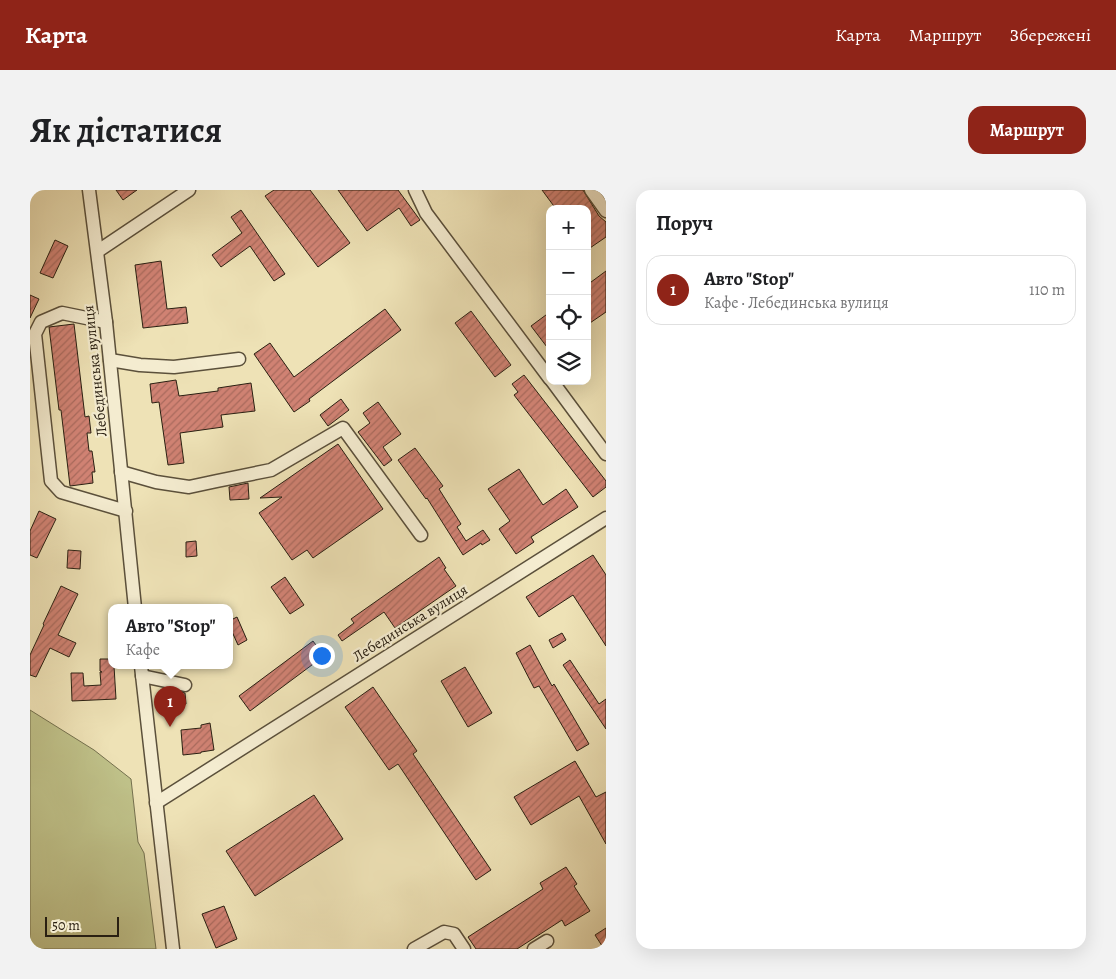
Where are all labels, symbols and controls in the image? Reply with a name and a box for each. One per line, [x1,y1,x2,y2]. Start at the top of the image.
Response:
text: Карта [25,19,87,51]
text: Карта [835,23,881,47]
text: Маршрут [909,23,982,47]
text: Збережені [1010,23,1091,47]
text: Як дістатися [30,106,222,154]
button: Маршрут [968,106,1086,154]
map controls [546,205,591,385]
button: + [546,205,591,250]
text: Поруч [656,209,713,237]
button: − [546,250,591,295]
text: Авто "Stop" [704,266,794,292]
text: 1 [670,279,676,301]
text: 110 m [1029,279,1065,301]
text: Кафе · Лебединська вулиця [704,292,889,314]
button: locate [546,295,591,340]
street label: Лебединська вулиця [78,304,112,438]
button: layers [546,340,591,385]
street label: Лебединська вулиця [349,580,471,666]
popup [108,604,233,669]
text: Авто "Stop" [126,613,216,639]
text: Кафе [126,639,160,661]
your location [309,643,335,669]
pin: 1 [154,686,186,727]
scale bar [45,914,119,937]
text: 50 m [52,916,80,935]

